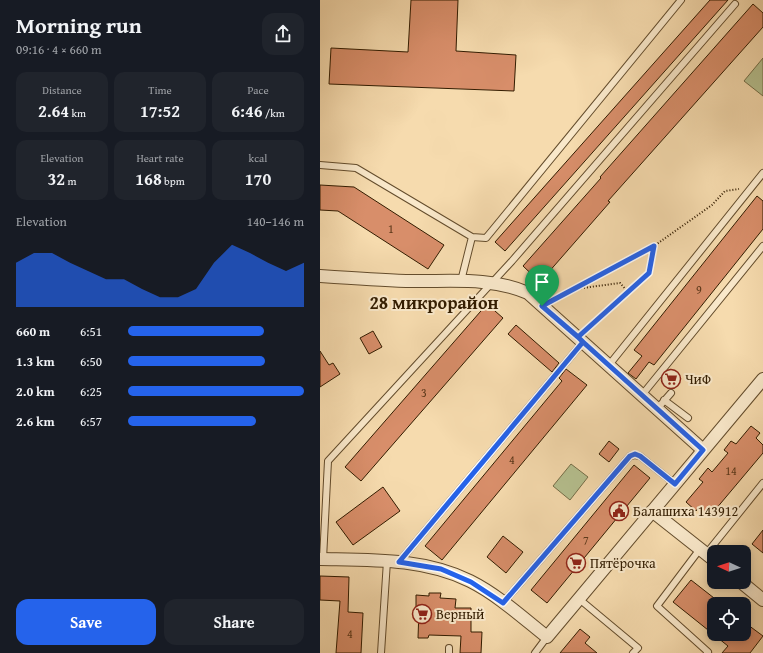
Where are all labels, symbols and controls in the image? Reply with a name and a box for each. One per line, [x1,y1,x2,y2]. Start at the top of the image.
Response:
text: Morning run [16,9,142,41]
button: share [262,13,304,55]
text: 09:16 · 4 × 660 m [16,40,102,59]
text: Distance [42,82,82,98]
text: Time [148,82,172,98]
text: Pace [247,82,269,98]
text: 2.64 [38,98,69,123]
text: 17:52 [140,98,180,123]
text: 6:46 [231,98,263,123]
text: km [69,105,86,121]
text: /km [263,105,285,121]
text: Elevation [40,150,84,166]
text: Heart rate [136,150,184,166]
text: kcal [249,150,267,166]
text: 32 [47,166,65,191]
text: 168 [135,166,162,191]
text: 170 [245,166,271,191]
text: m [65,173,77,189]
text: bpm [162,173,185,189]
text: Elevation [16,212,67,231]
text: 140–146 m [247,212,304,231]
house number: 1 [388,220,394,237]
pin [525,265,559,306]
icon: arrive [531,271,553,293]
house number: 9 [696,281,702,298]
district label: 28 микрорайон [369,289,499,316]
text: 660 m [16,322,50,341]
text: 6:51 [80,322,102,341]
text: 1.3 km [16,352,55,371]
text: 6:50 [80,352,102,371]
supermarket icon: ЧиФ [660,368,682,390]
place label: ЧиФ [685,369,711,389]
text: 2.0 km [16,382,55,401]
text: 6:25 [80,382,102,401]
house number: 3 [421,384,427,401]
text: 2.6 km [16,412,55,431]
text: 6:57 [80,412,102,431]
house number: 4 [509,451,515,468]
house number: 14 [725,462,737,479]
public building icon: Балашиха 143912 [608,500,630,522]
place label: Балашиха 143912 [633,501,738,521]
house number: 7 [583,532,589,549]
north arrow [707,545,751,589]
map controls [707,545,751,641]
supermarket icon: Пятёрочка [565,552,587,574]
place label: Пятёрочка [590,553,656,573]
button: locate [707,597,751,641]
button: Save [16,599,156,645]
button: Share [164,599,304,645]
supermarket icon: Верный [411,603,433,625]
place label: Верный [436,604,484,624]
house number: 4 [347,625,353,642]

